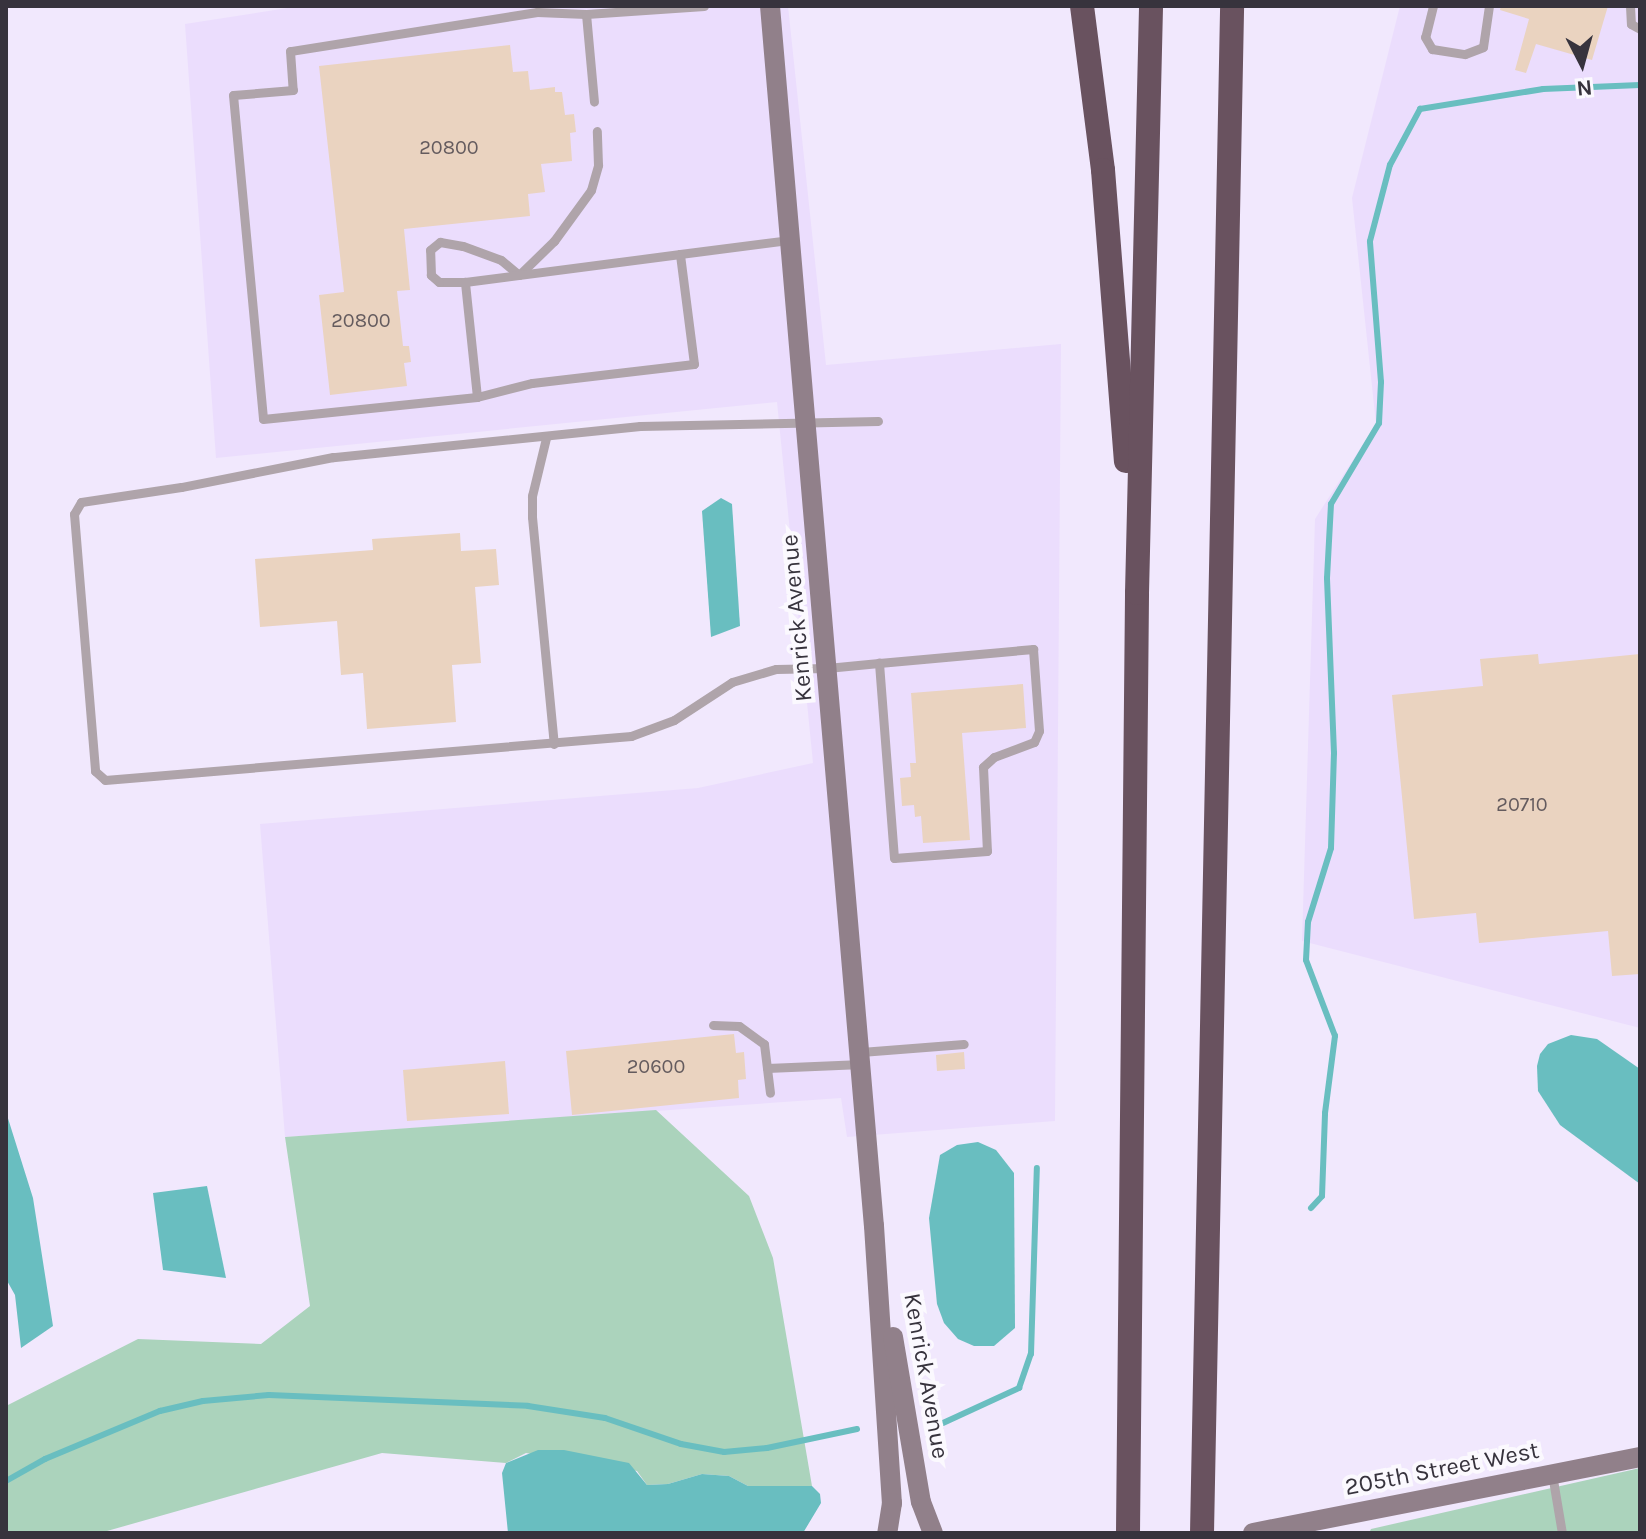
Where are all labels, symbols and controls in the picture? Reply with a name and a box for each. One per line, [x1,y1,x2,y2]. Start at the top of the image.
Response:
north arrow [1542,24,1622,104]
text: N [1575,74,1594,102]
house number: 20800 [419,135,479,159]
house number: 20800 [331,308,391,332]
street label: Kenrick Avenue [775,533,819,703]
house number: 20710 [1496,792,1548,816]
house number: 20600 [627,1054,685,1078]
street label: Kenrick Avenue [897,1291,955,1461]
street label: 205th Street West [1342,1436,1542,1502]

